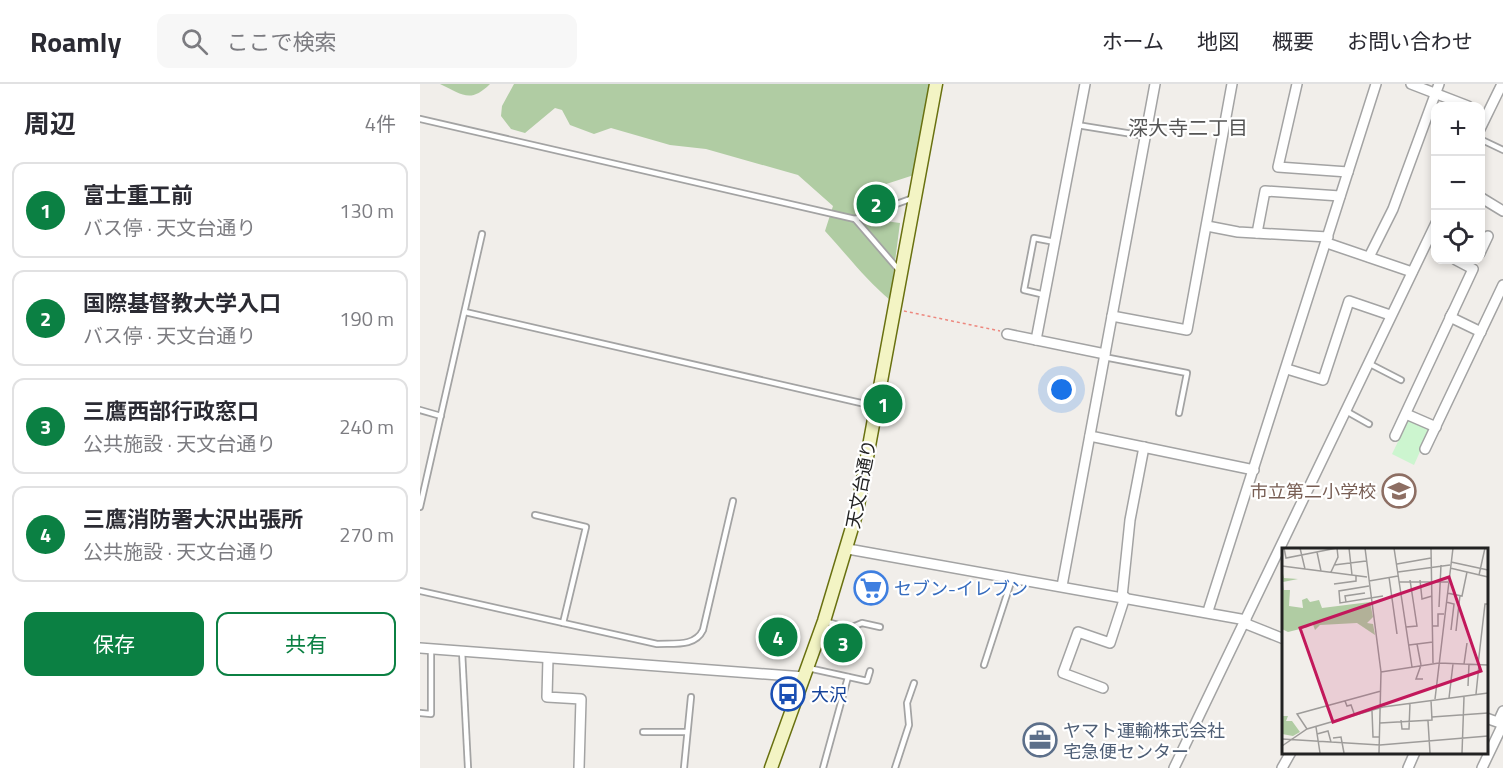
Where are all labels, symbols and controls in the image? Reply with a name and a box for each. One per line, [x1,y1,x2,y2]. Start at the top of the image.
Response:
search box [157,14,577,68]
text: Roamly [30,20,121,63]
icon: search [178,25,211,58]
text: ここで検索 [226,25,336,59]
text: ホーム [1102,25,1164,57]
text: 地図 [1197,25,1239,57]
text: 概要 [1272,25,1314,57]
text: お問い合わせ [1347,25,1473,57]
map controls [1431,102,1485,264]
button: + [1431,102,1485,156]
text: 周辺 [24,104,76,143]
text: 4件 [365,108,396,139]
district label: 深大寺二丁目 [1128,112,1248,143]
button: − [1431,156,1485,210]
text: 富士重工前 [83,178,193,212]
pin: 2 [856,182,896,226]
text: 1 [40,195,51,226]
text: 130 m [339,195,394,226]
button: locate [1431,210,1485,264]
text: バス停 · 天文台通り [83,212,256,243]
text: 国際基督教大学入口 [83,286,281,320]
text: 2 [40,303,51,334]
text: 190 m [339,303,394,334]
text: バス停 · 天文台通り [83,320,256,351]
your location [1047,375,1076,404]
pin: 1 [864,382,902,426]
text: 三鷹西部行政窓口 [83,394,259,428]
text: 3 [40,411,51,442]
text: 240 m [339,411,394,442]
text: 公共施設 · 天文台通り [83,428,276,459]
street label: 天文台通り [839,437,883,531]
school or university icon: 市立第二小学校 [1381,473,1417,509]
place label: 市立第二小学校 [1250,478,1376,505]
text: 三鷹消防署大沢出張所 [83,502,303,536]
text: 4 [40,519,51,550]
text: 270 m [339,519,394,550]
text: 公共施設 · 天文台通り [83,536,276,567]
inset map [1282,548,1488,753]
supermarket icon: セブン-イレブン [853,570,889,606]
place label: セブン-イレブン [894,575,1028,602]
button: 保存 [24,612,204,676]
button: 共有 [216,612,396,676]
pin: 4 [758,614,798,660]
pin: 3 [824,620,862,666]
bus stop icon: 大沢 [770,676,806,712]
place label: 大沢 [811,681,847,708]
place label: ヤマト運輸株式会社 宅急便センター [1063,717,1225,765]
office icon: ヤマト運輸株式会社 宅急便センター [1022,722,1058,758]

